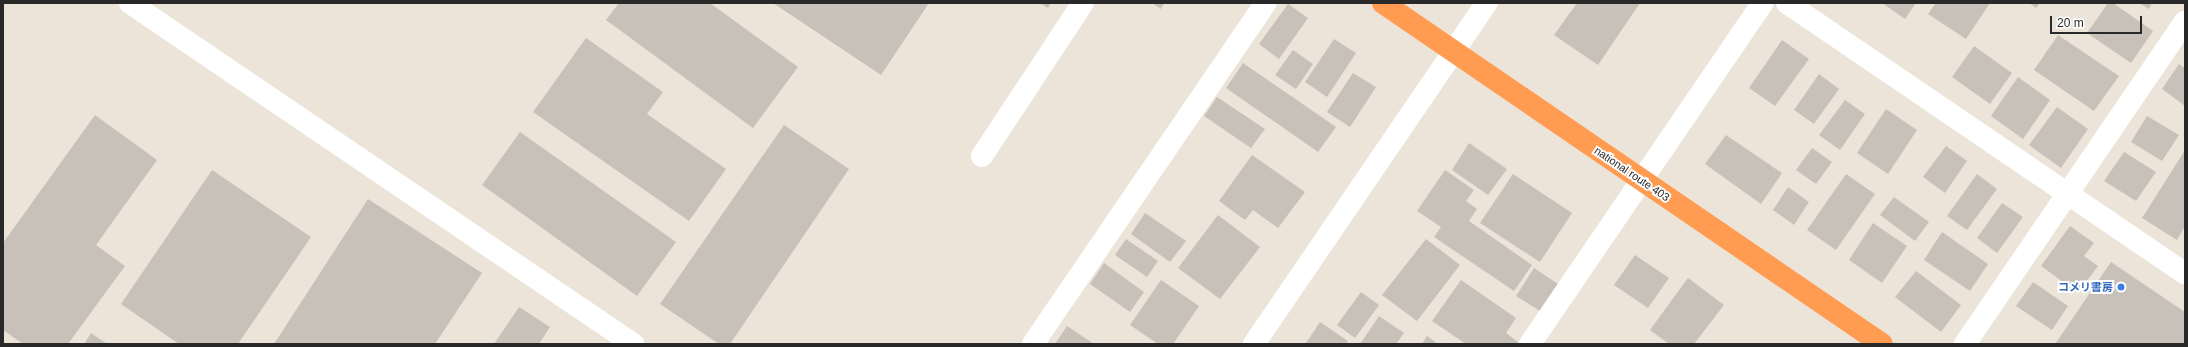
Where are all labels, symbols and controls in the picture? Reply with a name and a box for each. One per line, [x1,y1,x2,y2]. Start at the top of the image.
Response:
scale bar [2052,8,2144,34]
text: 20 m [2057,16,2084,30]
street label: national route 403 [1592,144,1672,204]
place label: コメリ書房 [2058,280,2113,294]
marker: コメリ書房 [2116,282,2126,292]

